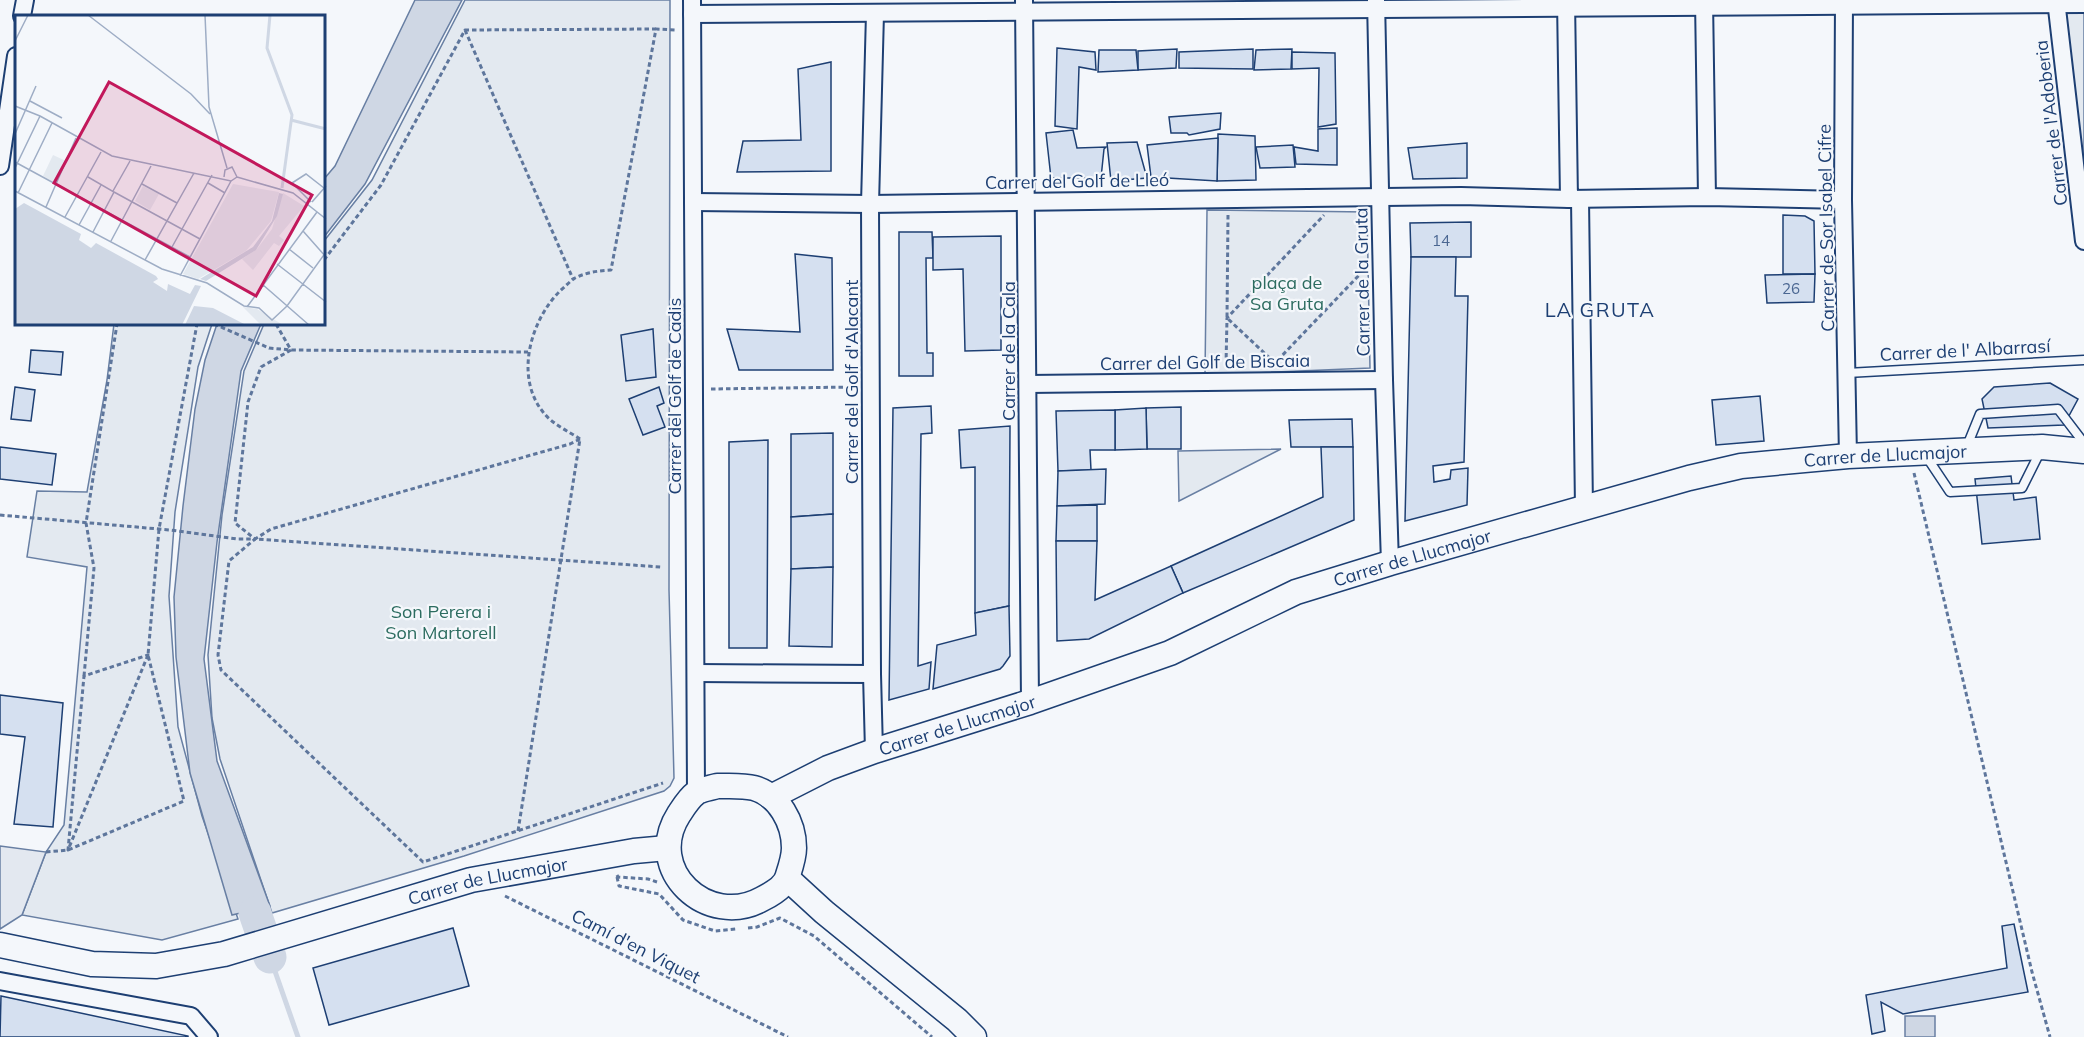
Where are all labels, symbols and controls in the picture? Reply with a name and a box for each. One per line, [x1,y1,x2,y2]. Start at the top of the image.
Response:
inset map [15,15,326,326]
street label: Carrer de l'Adoberia [2029,39,2073,207]
street label: Carrer de Sor Isabel Cifre [1813,124,1839,332]
street label: Carrer del Golf de Lleó [985,168,1169,194]
street label: Carrer de la Gruta [1349,207,1375,357]
house number: 14 [1432,231,1450,250]
park label: plaça de Sa Gruta [1250,271,1324,315]
house number: 26 [1782,279,1800,298]
street label: Carrer del Golf d'Alacant [840,280,863,484]
street label: Carrer de la Cala [997,281,1020,421]
street label: Carrer del Golf de Cadis [663,297,686,495]
district label: LA GRUTA [1545,297,1655,322]
street label: Carrer de l' Albarrasí [1879,334,2053,366]
street label: Carrer del Golf de Biscaia [1100,349,1310,375]
street label: Carrer de Llucmajor [1803,439,1968,472]
street label: Carrer de Llucmajor [1330,523,1494,591]
park label: Son Perera i Son Martorell [385,600,497,644]
street label: Carrer de Llucmajor [876,689,1039,760]
street label: Carrer de Llucmajor [405,851,570,910]
street label: Camí d'en Viquet [568,904,704,988]

